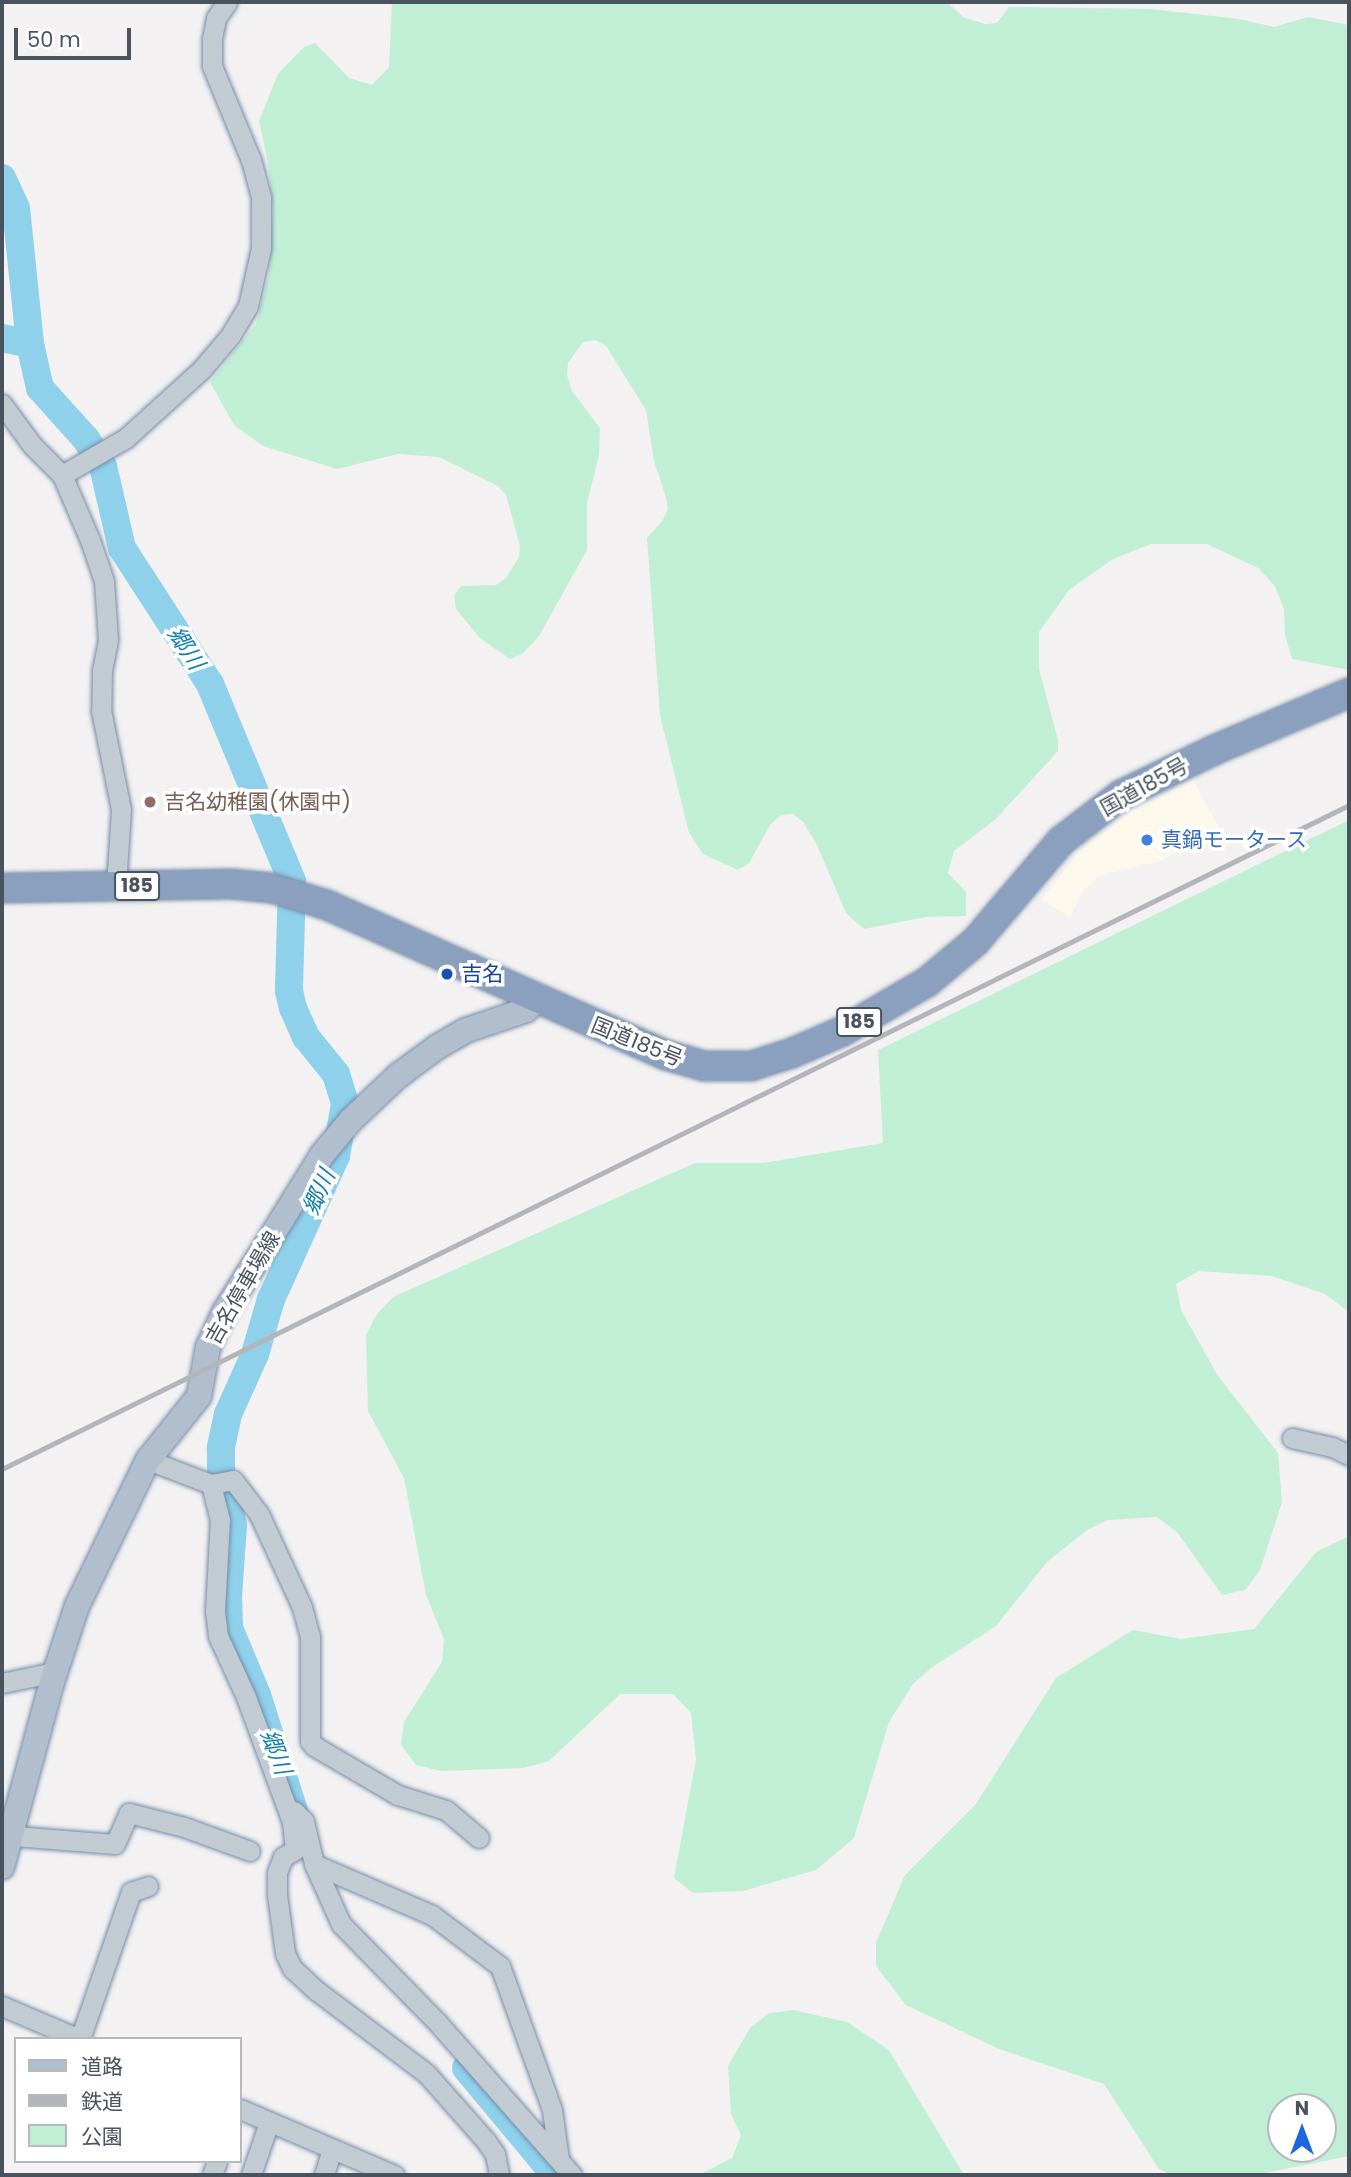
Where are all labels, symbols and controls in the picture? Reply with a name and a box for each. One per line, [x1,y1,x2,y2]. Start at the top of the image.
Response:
scale bar [18,14,135,58]
text: 50 m [27,25,81,54]
water label: 郷川 [162,621,210,675]
street label: 国道185号 [1096,753,1192,821]
place label: 吉名幼稚園(休園中) [164,789,351,815]
marker: 吉名幼稚園(休園中) [142,794,158,810]
place label: 真鍋モータース [1161,827,1308,853]
marker: 真鍋モータース [1139,832,1155,848]
road number: 185 [113,870,162,902]
place label: 吉名 [461,961,503,987]
marker: 吉名 [439,966,455,982]
road number: 185 [834,1006,884,1038]
street label: 国道185号 [588,1012,686,1072]
water label: 郷川 [297,1165,341,1219]
street label: 吉名停車場線 [201,1227,285,1349]
water label: 郷川 [255,1726,297,1778]
legend [14,2037,242,2163]
text: 道路 [81,2052,123,2081]
text: 鉄道 [81,2087,123,2116]
north arrow [1267,2093,1337,2163]
text: N [1295,2095,1309,2122]
text: 公園 [81,2122,123,2151]

